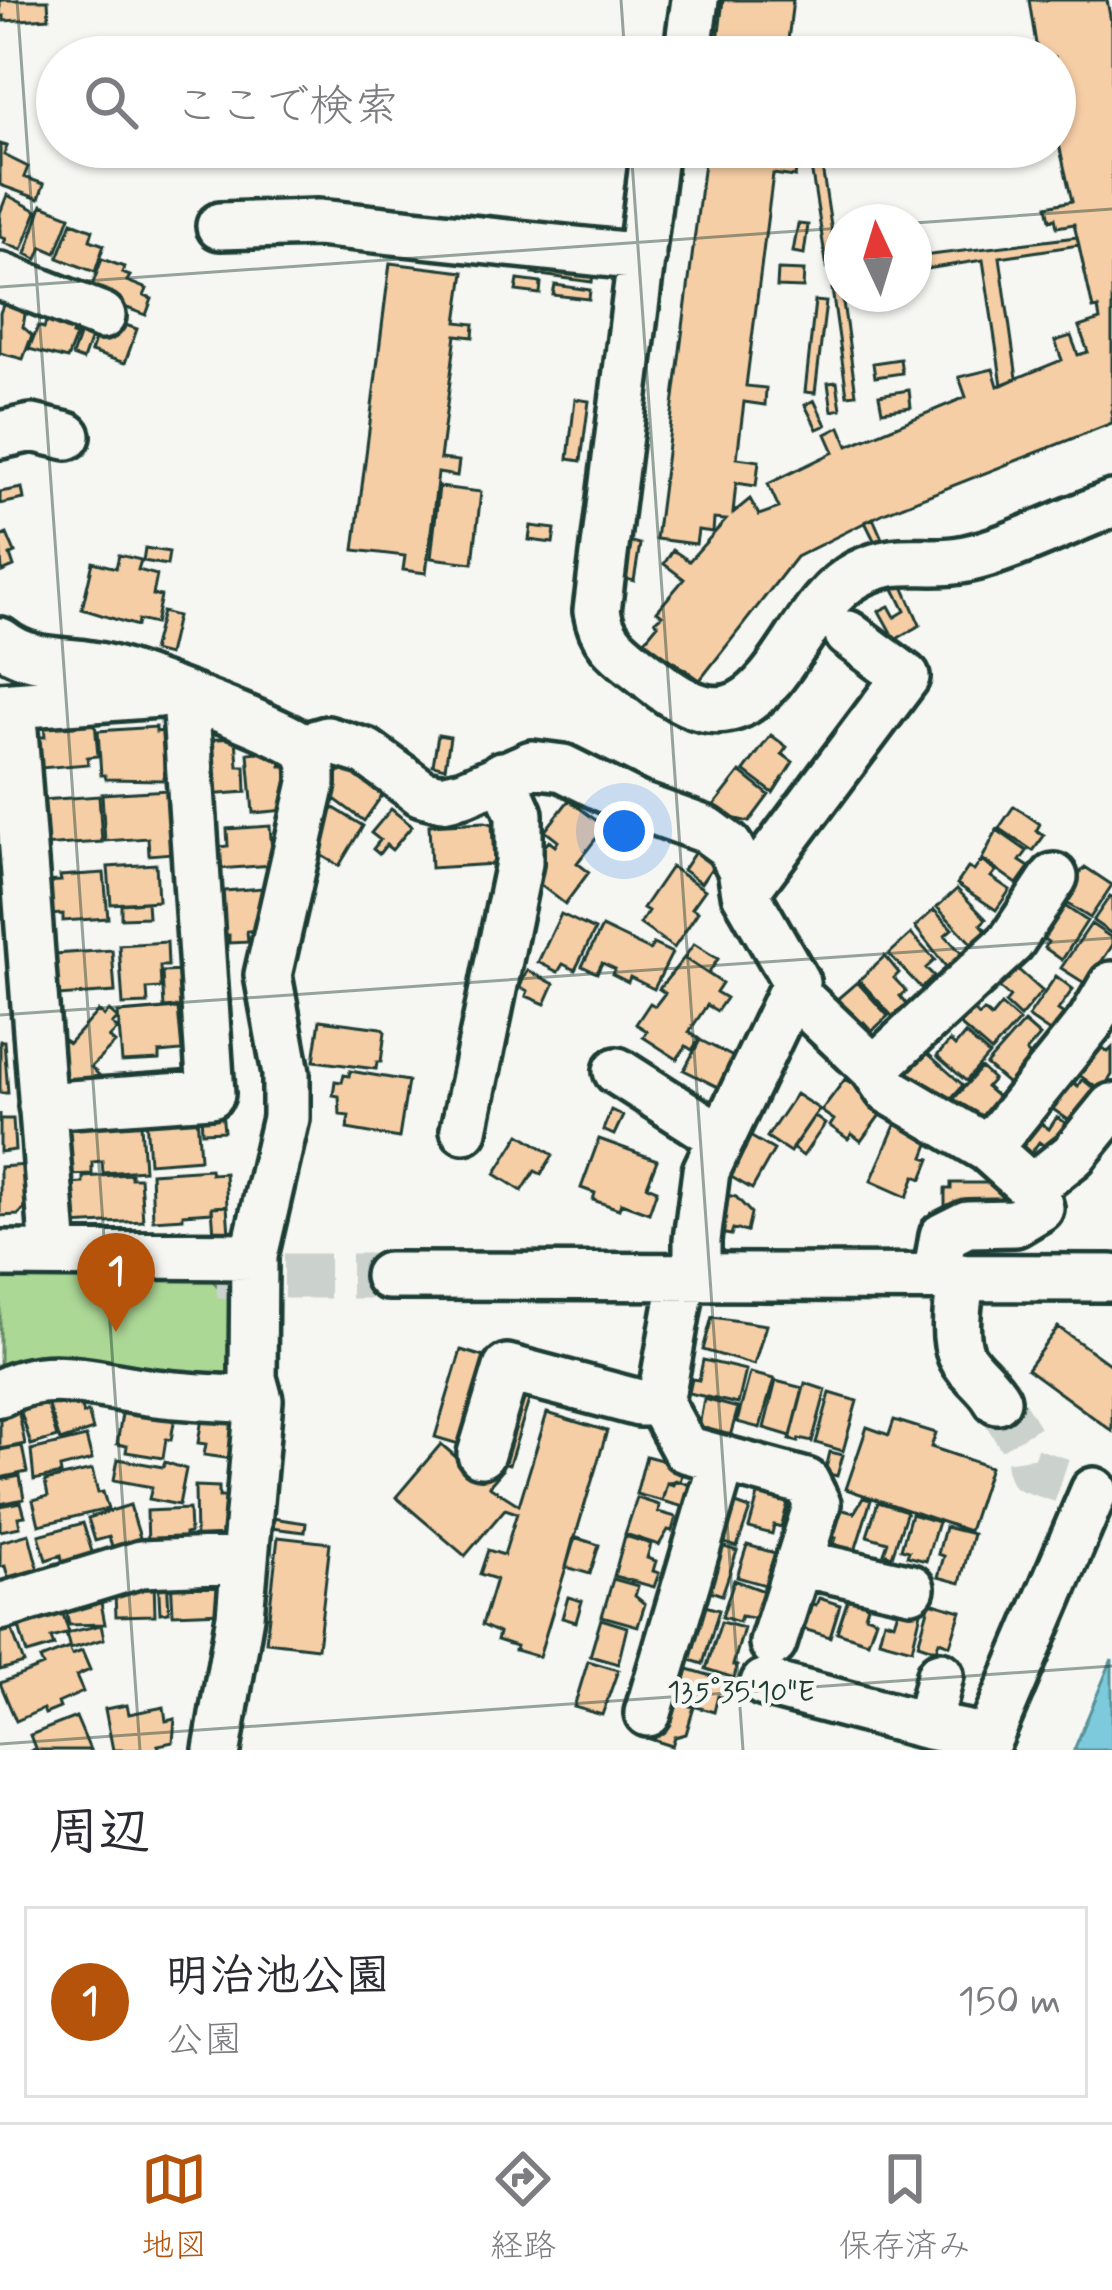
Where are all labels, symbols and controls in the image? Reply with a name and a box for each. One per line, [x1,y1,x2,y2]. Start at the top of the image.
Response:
search box [36,36,1076,168]
icon: search [78,69,144,135]
text: ここで検索 [174,78,399,137]
north arrow [824,204,932,312]
your location [594,801,654,861]
pin: 1 [77,1233,155,1332]
text: 135°35'10"E [667,1673,815,1712]
text: 周辺 [48,1801,150,1867]
text: 明治池公園 [165,1948,390,2007]
text: 1 [81,1977,99,2028]
text: 150 m [958,1977,1061,2028]
text: 公園 [165,2016,243,2067]
tab: 地図 [141,2146,207,2269]
tab: 経路 [490,2146,556,2269]
tab: 保存済み [839,2146,971,2269]

